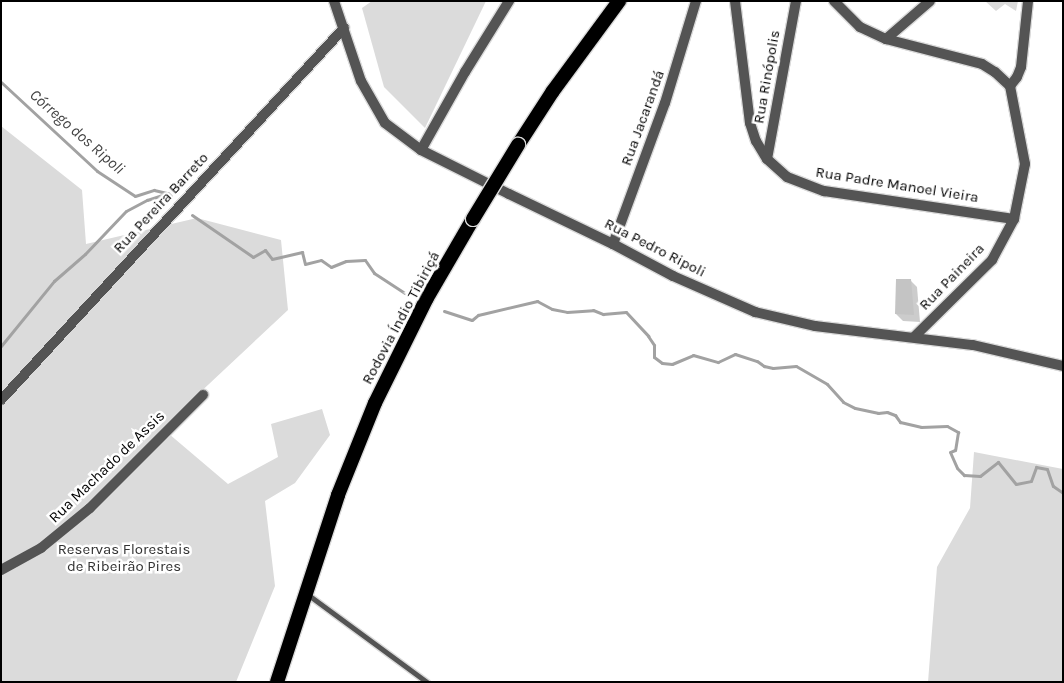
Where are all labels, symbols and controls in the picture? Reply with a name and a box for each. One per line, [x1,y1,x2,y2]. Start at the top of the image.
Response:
street label: Rua Rinópolis [750,29,784,125]
street label: Rua Jacarandá [617,68,669,168]
water label: Córrego dos Ripoli [26,85,128,179]
street label: Rua Pereira Barreto [110,149,212,257]
street label: Rua Padre Manoel Vieira [814,163,980,207]
street label: Rua Pedro Ripoli [601,215,709,281]
street label: Rua Paineira [916,240,988,314]
street label: Rodovia Índio Tibiriçá [358,248,444,388]
street label: Rua Machado de Assis [45,407,169,527]
park label: Reservas Florestais de Ribeirão Pires [58,540,190,575]

